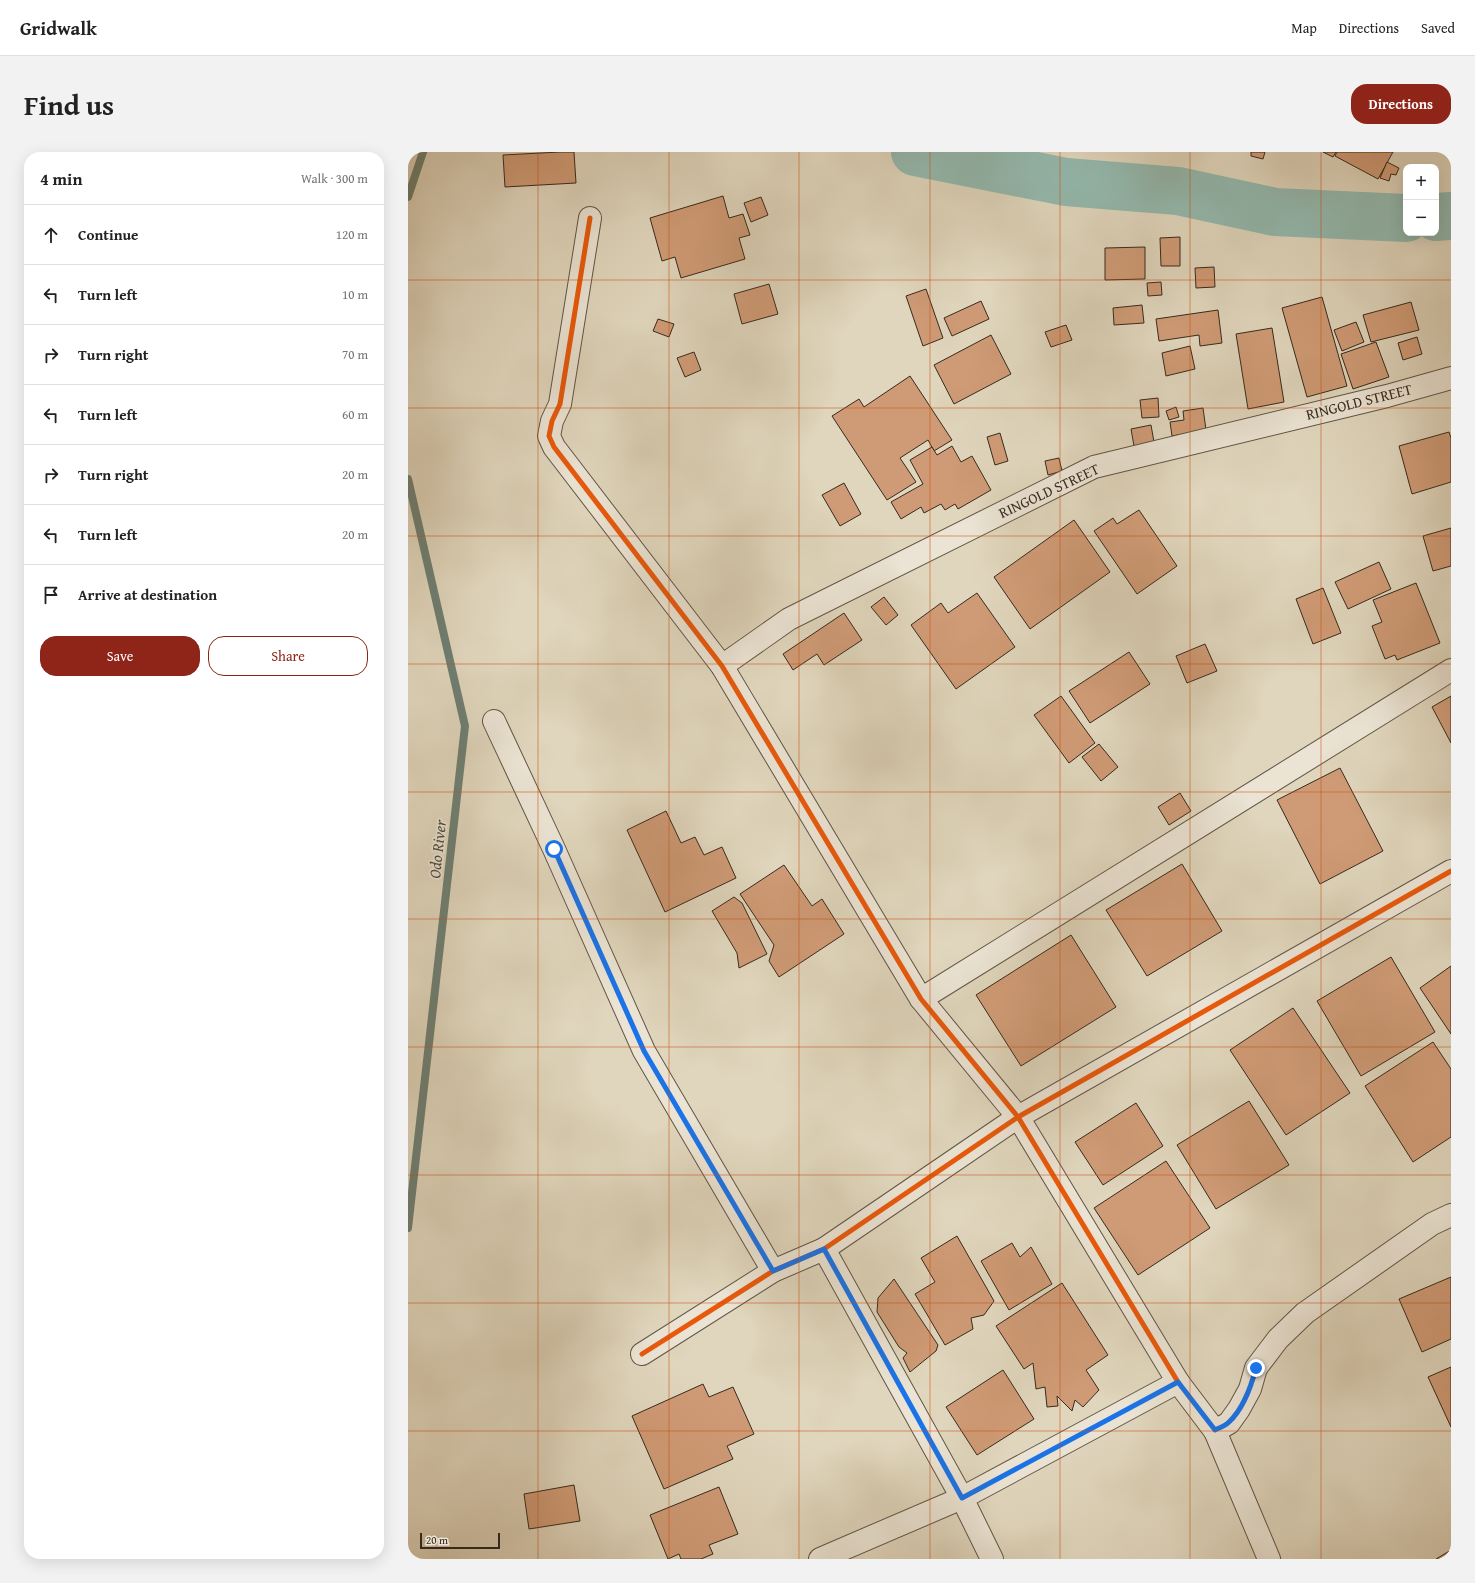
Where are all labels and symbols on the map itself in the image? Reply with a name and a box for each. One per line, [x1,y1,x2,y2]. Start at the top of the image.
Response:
street label: RINGOLD STREET [1304,378,1415,425]
street label: RINGOLD STREET [995,458,1103,523]
water label: Odo River [422,817,452,880]
route start [545,840,563,858]
route end [1247,1359,1265,1377]
scale bar [420,1531,500,1550]

